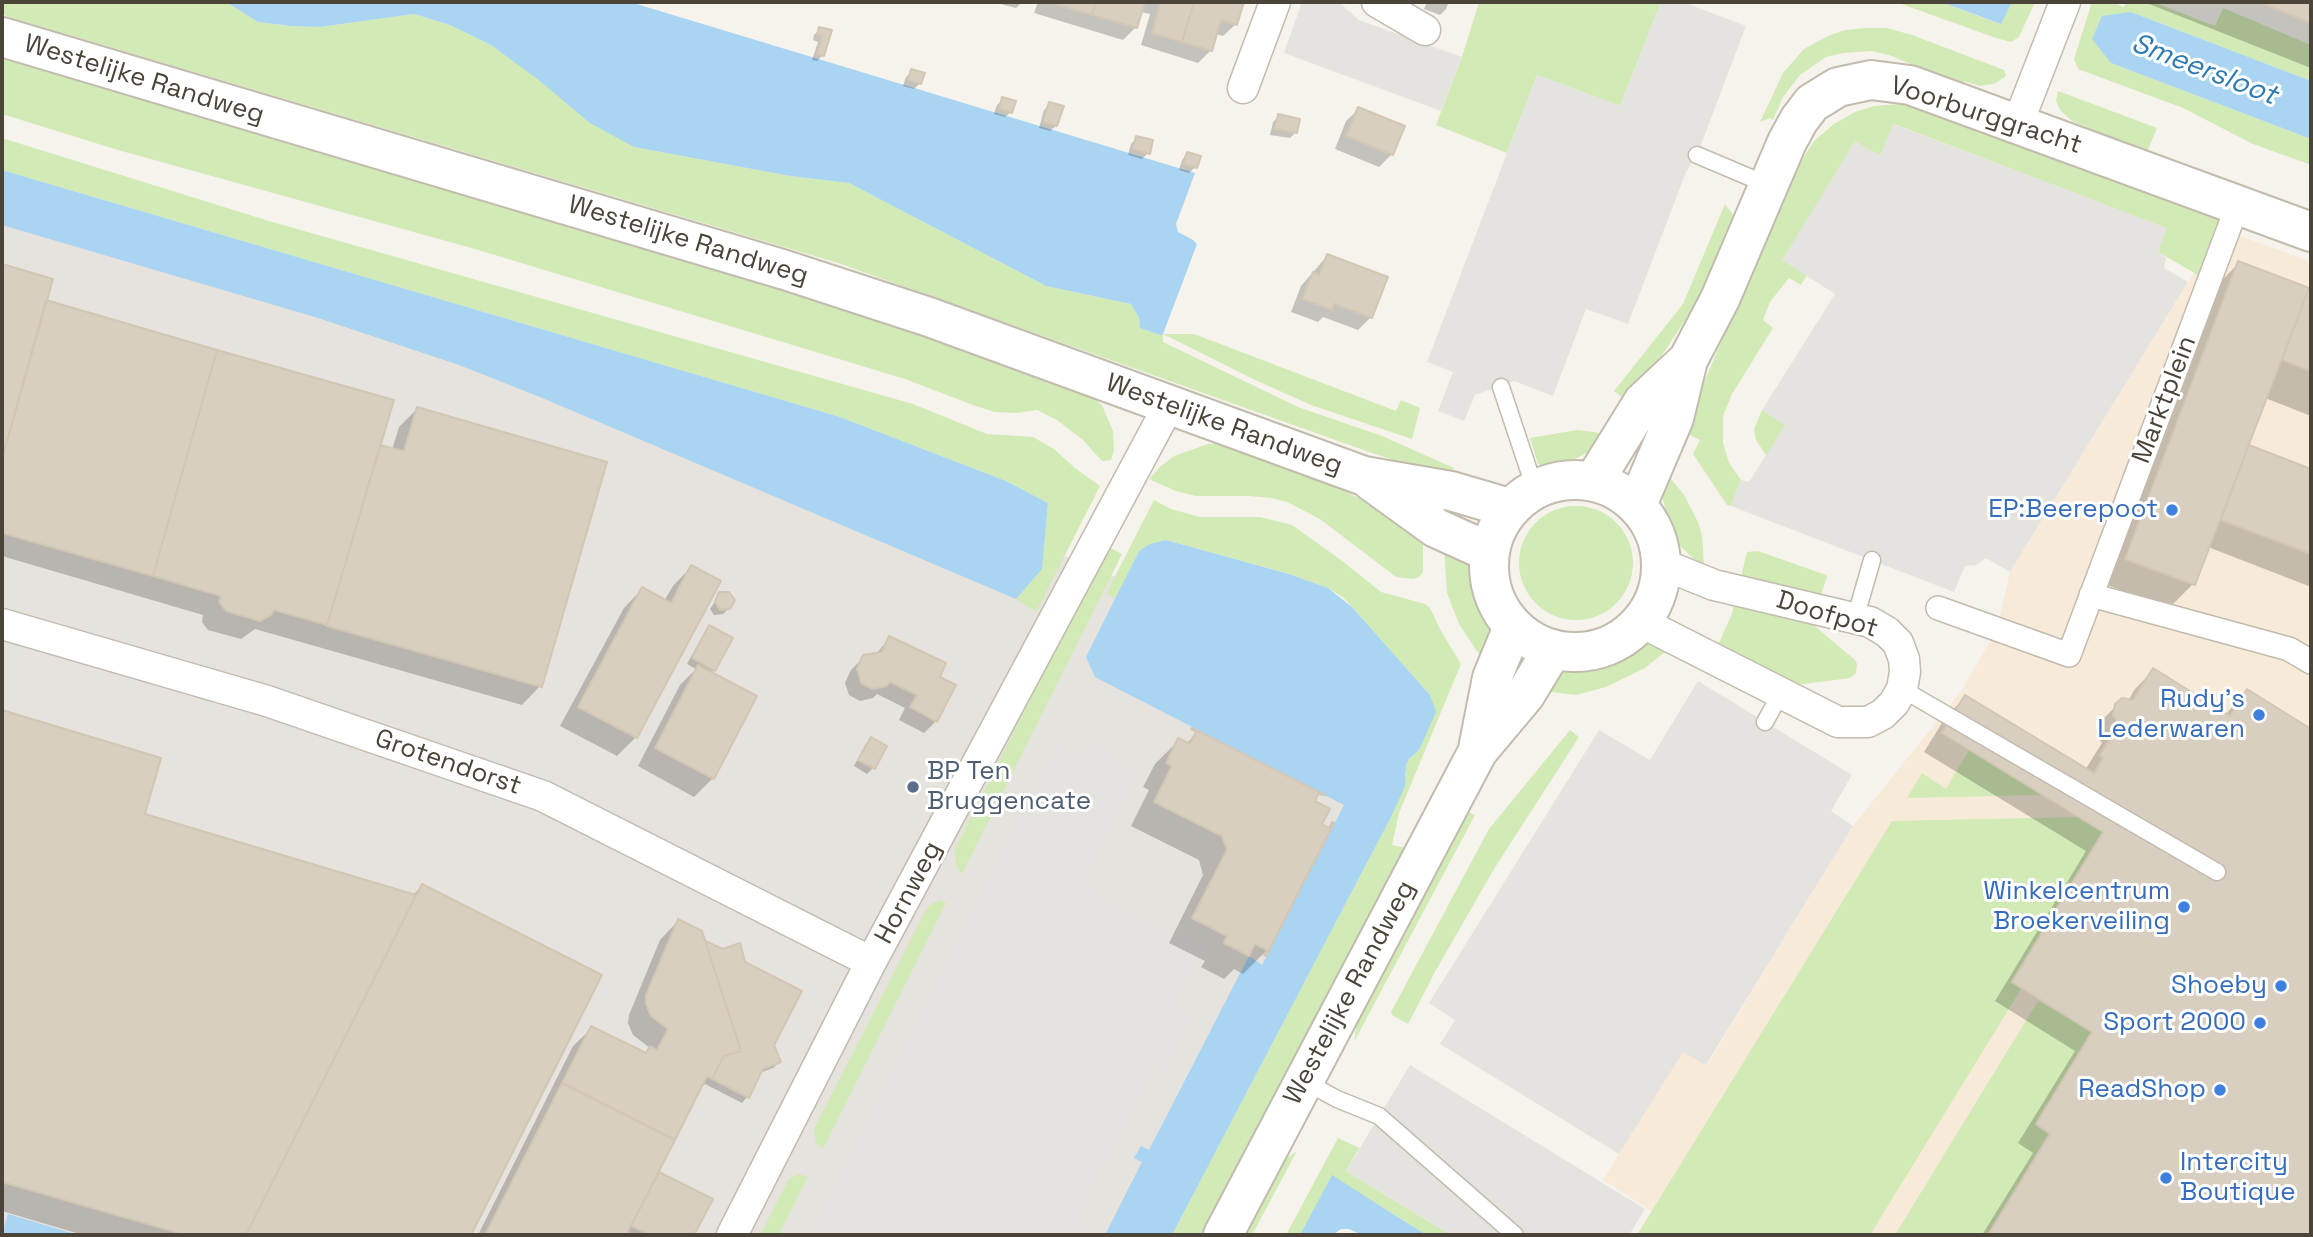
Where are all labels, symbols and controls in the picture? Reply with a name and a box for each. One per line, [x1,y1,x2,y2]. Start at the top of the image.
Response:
water label: Smeersloot [2126,27,2282,113]
street label: Westelijke Randweg [20,29,268,131]
street label: Voorburggracht [1886,70,2086,162]
street label: Westelijke Randweg [564,190,812,292]
street label: Marktplein [2126,332,2204,468]
street label: Westelijke Randweg [1102,368,1346,482]
place label: EP:Beerepoot [1988,494,2158,526]
marker: EP:Beerepoot [2164,502,2180,518]
street label: Doofpot [1772,585,1882,645]
place label: Rudy's Lederwaren [2097,684,2245,746]
marker: Rudy's Lederwaren [2251,707,2267,723]
street label: Grotendorst [371,723,525,803]
place label: BP Ten Bruggencate [927,756,1091,818]
marker: BP Ten Bruggencate [905,779,921,795]
street label: Hornweg [869,837,949,949]
street label: Westelijke Randweg [1278,876,1422,1110]
place label: Winkelcentrum Broekerveiling [1983,876,2170,938]
marker: Winkelcentrum Broekerveiling [2176,899,2192,915]
place label: Shoeby [2171,970,2267,1002]
marker: Shoeby [2273,978,2289,994]
place label: Sport 2000 [2103,1007,2246,1039]
marker: Sport 2000 [2252,1015,2268,1031]
place label: ReadShop [2078,1074,2206,1106]
marker: ReadShop [2212,1082,2228,1098]
place label: Intercity Boutique [2180,1147,2296,1208]
marker: Intercity Boutique [2158,1170,2174,1186]

